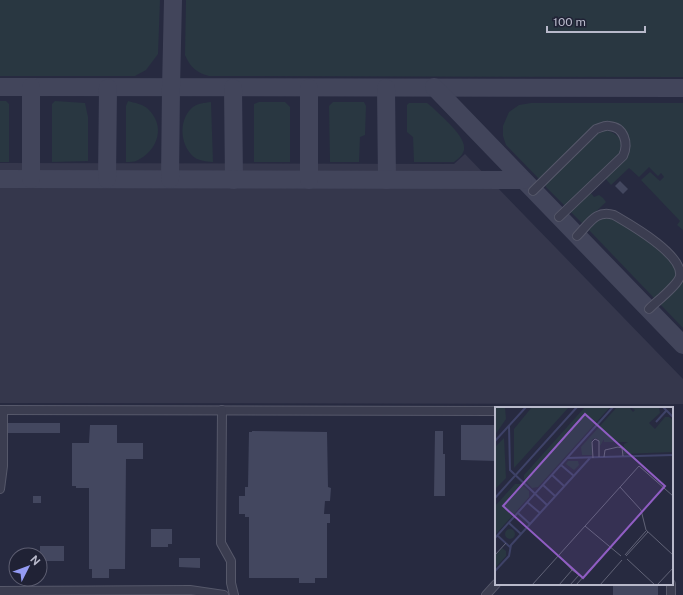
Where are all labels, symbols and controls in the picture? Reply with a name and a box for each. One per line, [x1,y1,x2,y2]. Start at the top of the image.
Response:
scale bar [547,8,645,34]
text: 100 m [553,15,586,29]
inset map [495,407,673,585]
north arrow [8,547,48,587]
text: N [28,553,43,568]

